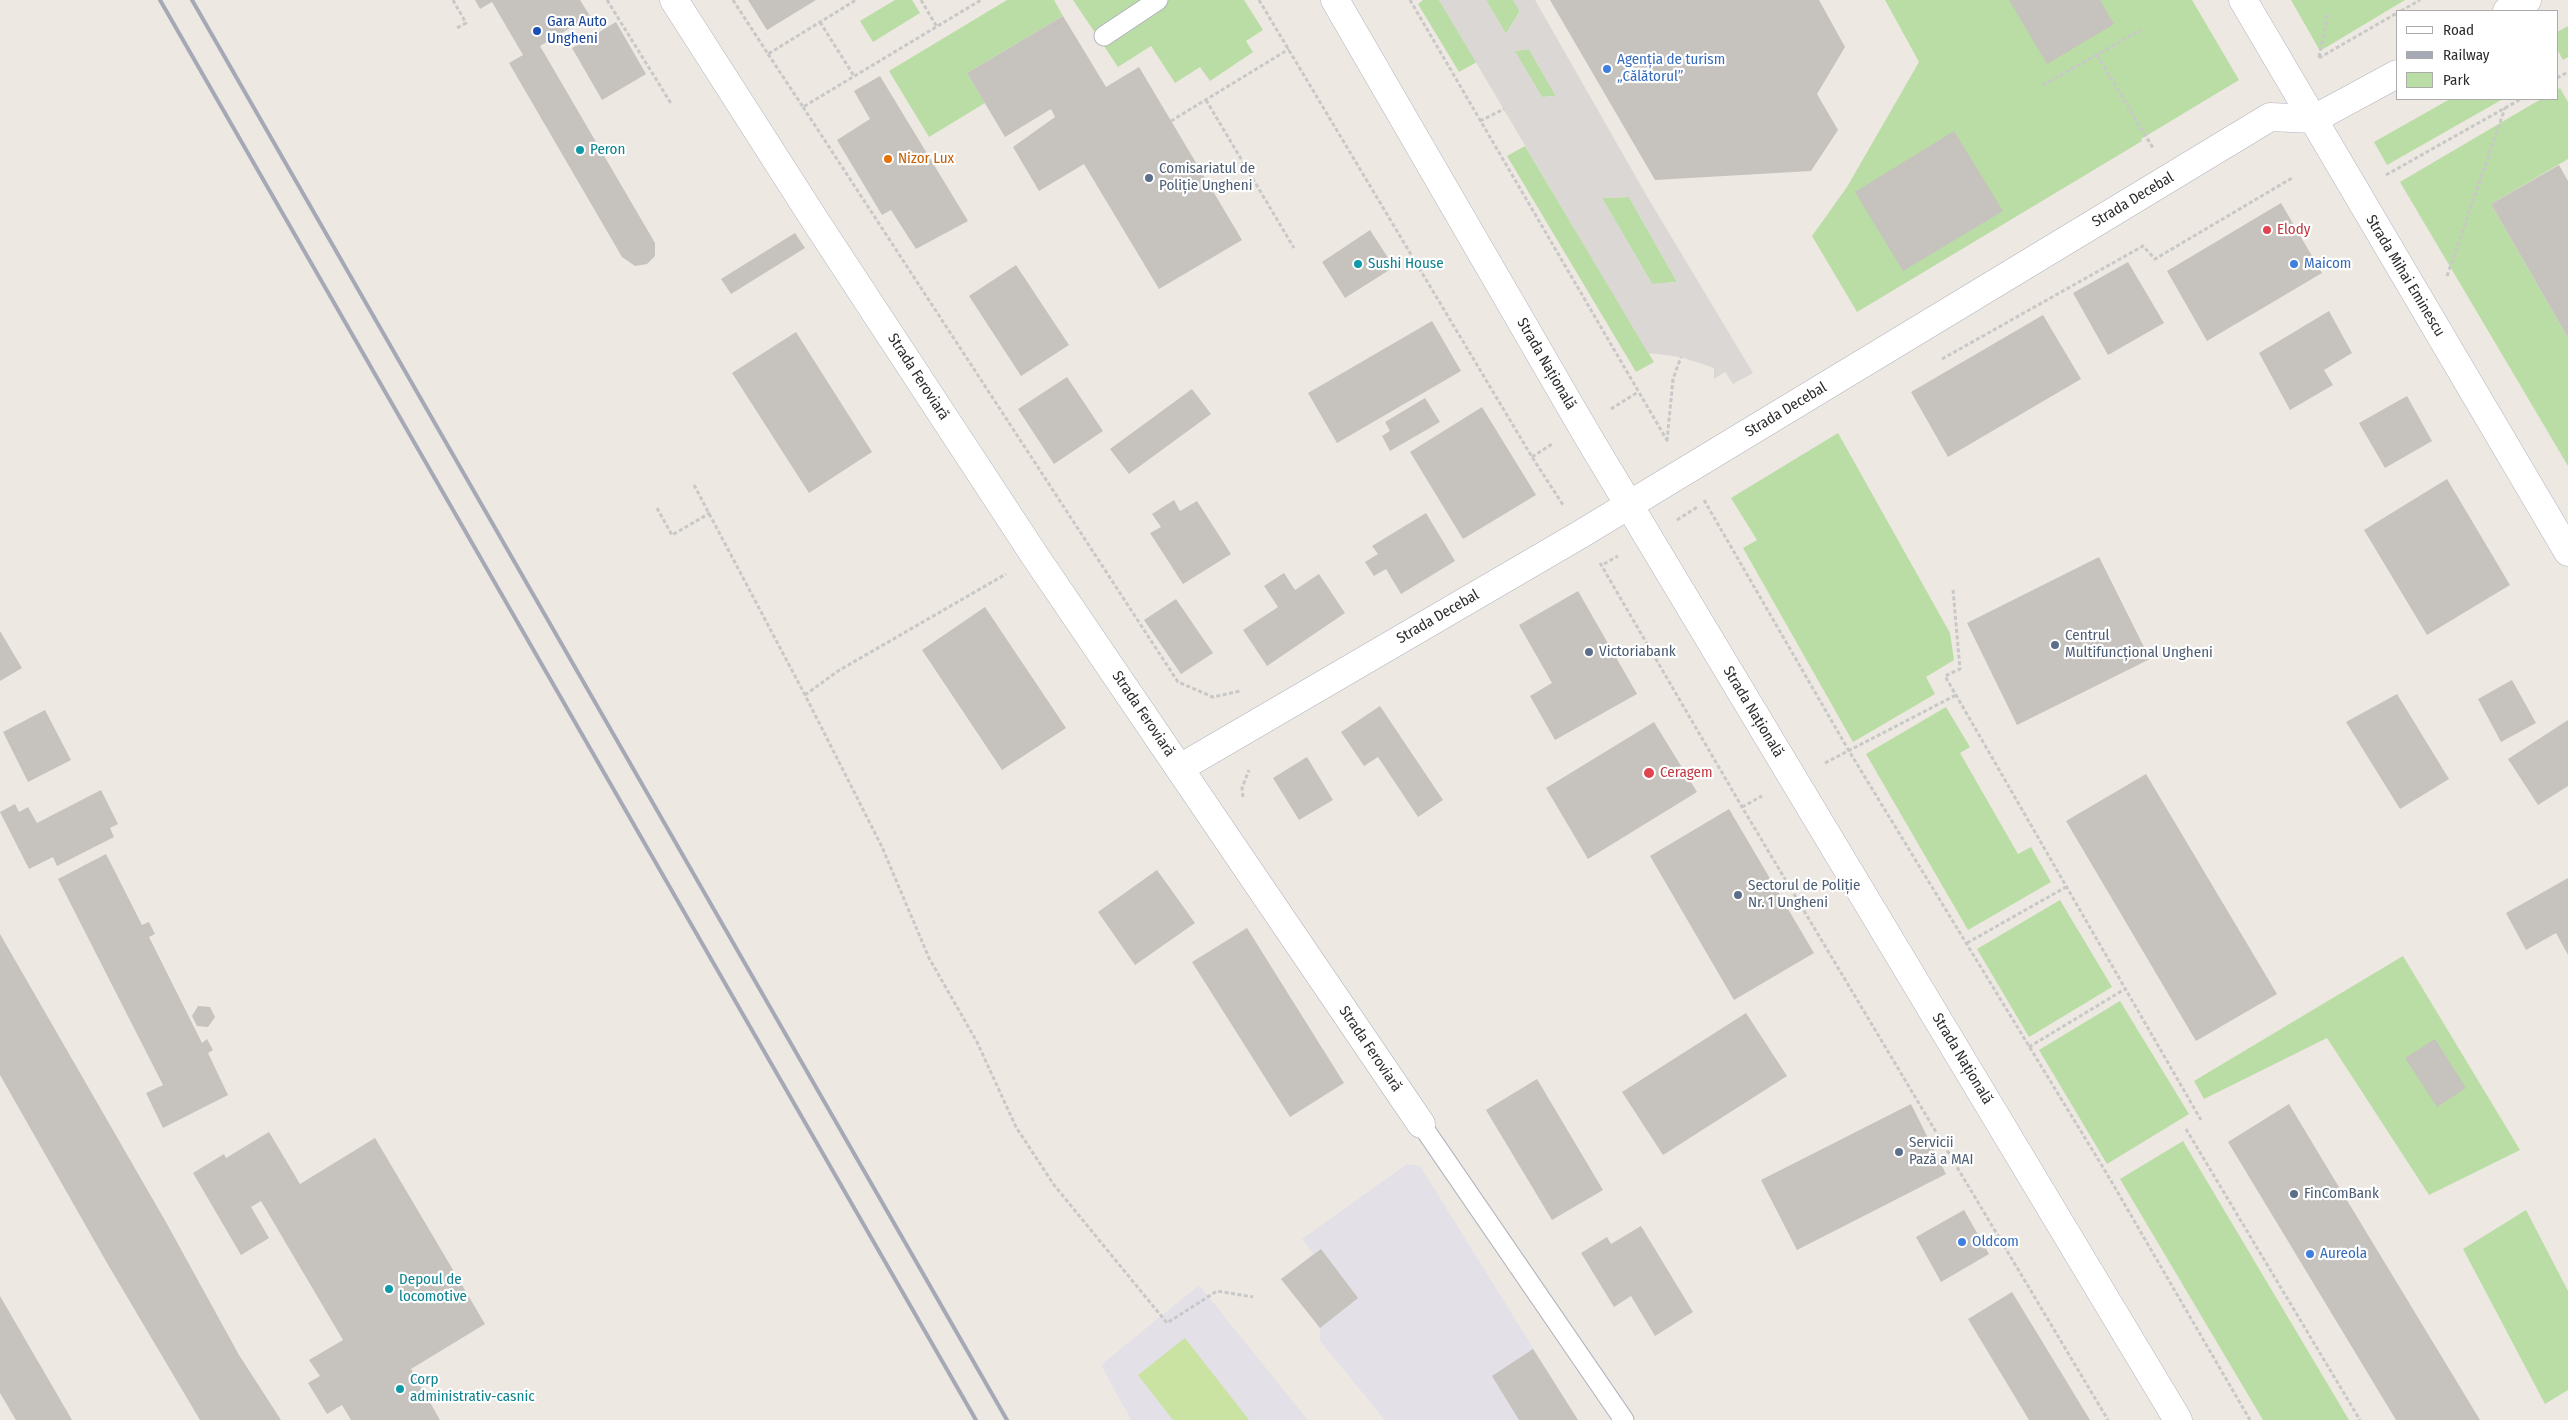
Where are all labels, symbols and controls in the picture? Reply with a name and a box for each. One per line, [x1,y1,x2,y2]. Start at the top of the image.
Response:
legend [2396,10,2558,100]
place label: Gara Auto Ungheni [547,13,607,48]
text: Road [2443,21,2474,39]
marker: Gara Auto Ungheni [531,25,543,37]
text: Railway [2443,46,2490,64]
place label: Agenția de turism „Călătorul” [1617,51,1725,86]
marker: Agenția de turism „Călătorul” [1601,63,1613,75]
text: Park [2443,71,2470,89]
place label: Peron [590,141,625,159]
marker: Peron [574,144,586,156]
place label: Nizor Lux [898,150,954,168]
marker: Nizor Lux [882,153,894,165]
place label: Comisariatul de Poliție Ungheni [1159,160,1255,195]
street label: Strada Decebal [2089,169,2177,231]
marker: Comisariatul de Poliție Ungheni [1143,172,1155,184]
street label: Strada Mihai Eminescu [2362,212,2448,340]
place label: Elody [2277,221,2310,239]
marker: Elody [2261,224,2273,236]
place label: Sushi House [1368,255,1444,273]
place label: Maicom [2304,255,2351,273]
marker: Sushi House [1352,258,1364,270]
marker: Maicom [2288,258,2300,270]
street label: Strada Națională [1513,315,1579,413]
street label: Strada Feroviară [883,330,953,424]
street label: Strada Decebal [1742,379,1830,441]
street label: Strada Decebal [1394,586,1482,648]
place label: Centrul Multifuncțional Ungheni [2065,627,2213,662]
marker: Centrul Multifuncțional Ungheni [2049,639,2061,651]
place label: Victoriabank [1599,643,1676,661]
marker: Victoriabank [1583,646,1595,658]
street label: Strada Națională [1719,663,1787,761]
street label: Strada Feroviară [1108,668,1178,760]
place label: Ceragem [1660,764,1712,782]
marker: Ceragem [1642,766,1656,780]
place label: Sectorul de Poliție Nr. 1 Ungheni [1748,877,1860,912]
marker: Sectorul de Poliție Nr. 1 Ungheni [1732,889,1744,901]
street label: Strada Feroviară [1335,1003,1405,1095]
street label: Strada Națională [1928,1010,1996,1108]
place label: Servicii Pază a MAI [1909,1134,1973,1169]
marker: Servicii Pază a MAI [1893,1146,1905,1158]
place label: FinComBank [2304,1185,2379,1203]
marker: FinComBank [2288,1188,2300,1200]
place label: Oldcom [1972,1233,2019,1251]
marker: Oldcom [1956,1236,1968,1248]
place label: Aureola [2320,1245,2367,1263]
marker: Aureola [2304,1248,2316,1260]
place label: Depoul de locomotive [399,1271,467,1306]
marker: Depoul de locomotive [383,1283,395,1295]
place label: Corp administrativ-casnic [410,1371,535,1406]
marker: Corp administrativ-casnic [394,1383,406,1395]

